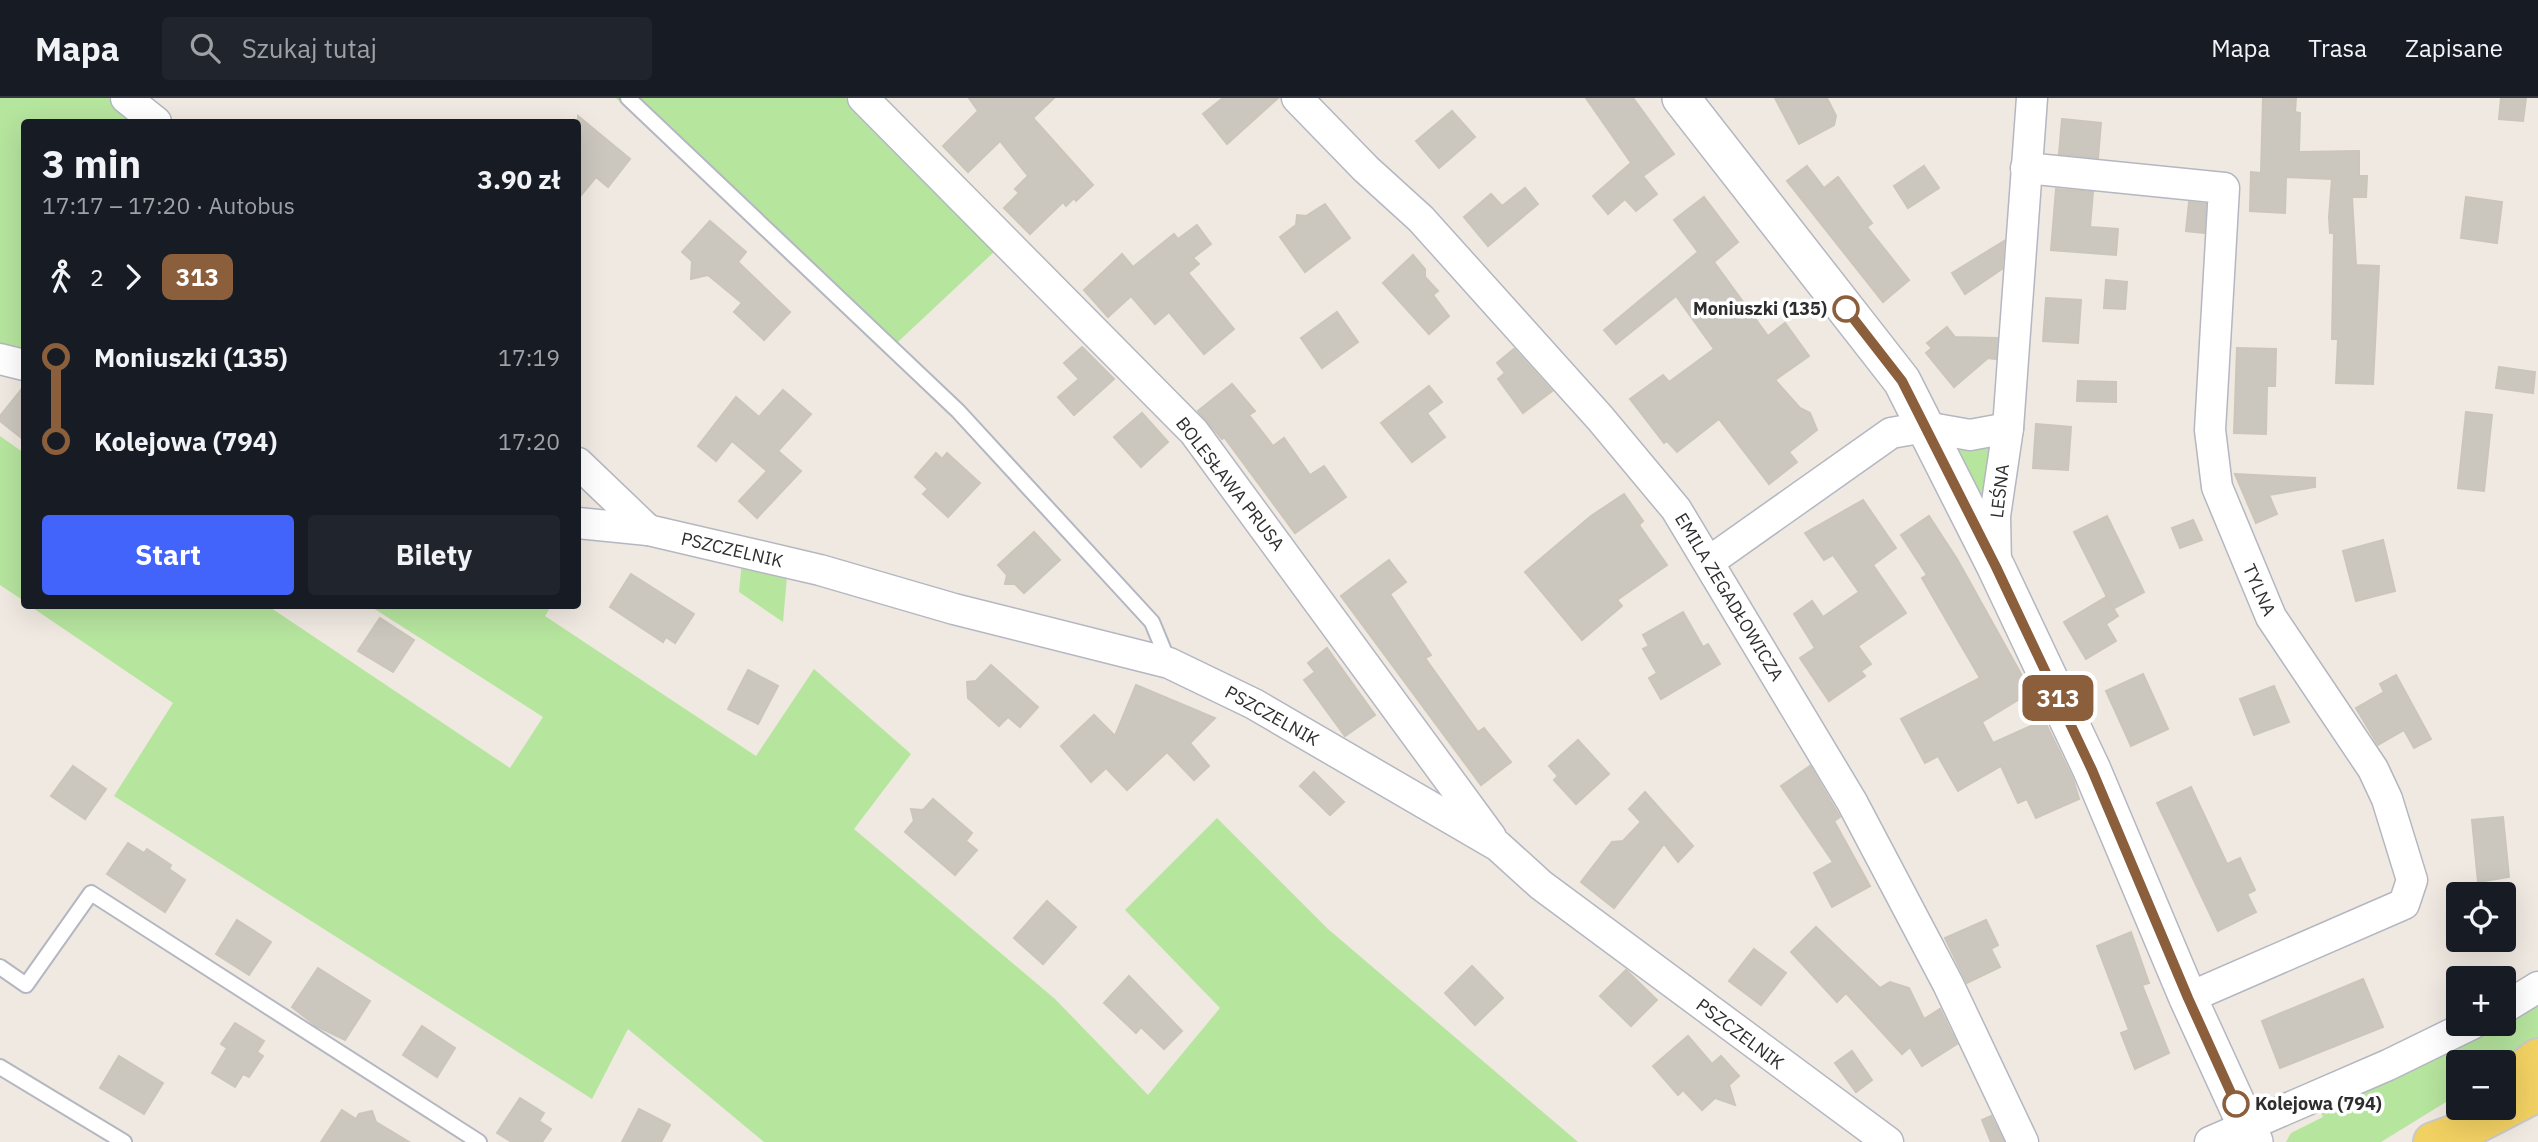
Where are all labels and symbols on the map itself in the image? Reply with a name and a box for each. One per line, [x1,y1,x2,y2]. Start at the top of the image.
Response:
marker: Moniuszki (135) [1833,296,1859,322]
place label: Moniuszki (135) [1693,297,1827,320]
street label: BOLESŁAWA PRUSA [1171,412,1290,556]
street label: LEŚNA [1985,462,2014,519]
street label: EMILA ZEGADŁOWICZA [1670,508,1789,685]
street label: PSZCZELNIK [679,527,786,573]
street label: TYLNA [2238,560,2281,620]
line badge: 313 [2018,675,2098,721]
street label: PSZCZELNIK [1221,680,1324,751]
street label: PSZCZELNIK [1692,993,1789,1074]
marker: Kolejowa (794) [2223,1091,2249,1117]
place label: Kolejowa (794) [2255,1092,2382,1115]

